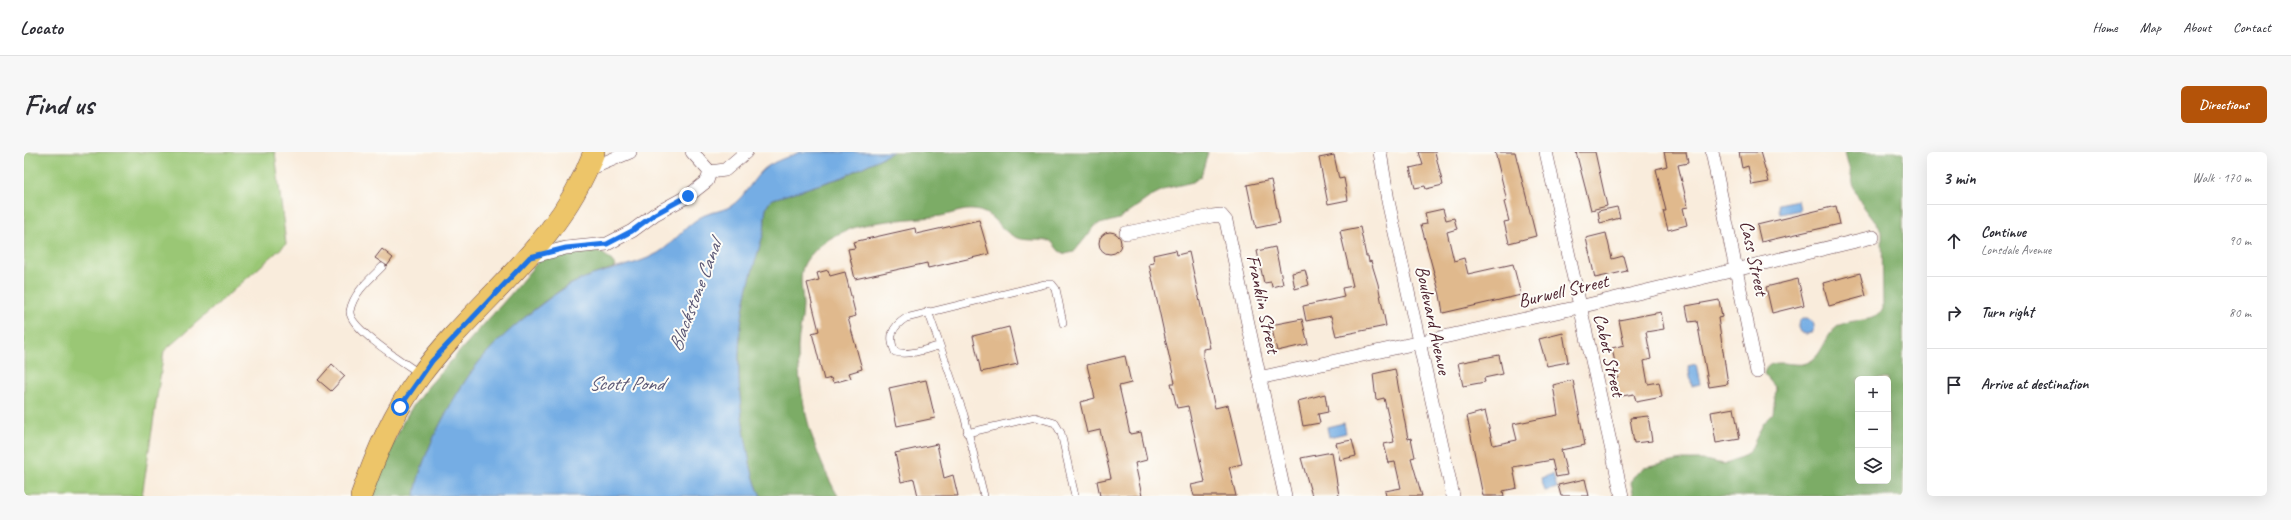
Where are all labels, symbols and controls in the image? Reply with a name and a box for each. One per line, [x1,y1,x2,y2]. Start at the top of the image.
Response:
text: Locato [20,16,63,40]
text: Home [2092,19,2118,36]
text: Map [2140,19,2161,36]
text: About [2183,19,2211,36]
text: Contact [2233,19,2271,36]
button: Directions [2181,86,2267,123]
text: Find us [24,87,94,122]
text: 3 min [1943,168,1976,189]
text: Walk · 170 m [2192,170,2251,186]
route end [679,187,697,205]
street label: Cass Street [1734,218,1774,299]
text: Continue [1981,223,2026,242]
icon: ahead [1943,230,1965,252]
water label: Blackstone Canal [662,231,730,355]
text: 90 m [2229,233,2251,249]
text: Lonsdale Avenue [1981,242,2051,258]
street label: Franklin Street [1241,253,1285,357]
street label: Boulevard Avenue [1410,264,1457,378]
street label: Burwell Street [1516,269,1612,313]
icon: right [1943,302,1965,324]
text: Turn right [1981,303,2034,322]
text: 80 m [2229,305,2251,321]
street label: Cabot Street [1588,311,1631,400]
water label: Scott Pond [589,371,669,396]
icon: arrive [1943,374,1965,396]
text: Arrive at destination [1981,375,2088,394]
map controls [1855,376,1891,484]
button: + [1855,376,1891,412]
route start [391,398,409,416]
button: − [1855,412,1891,448]
button: layers [1855,448,1891,484]

